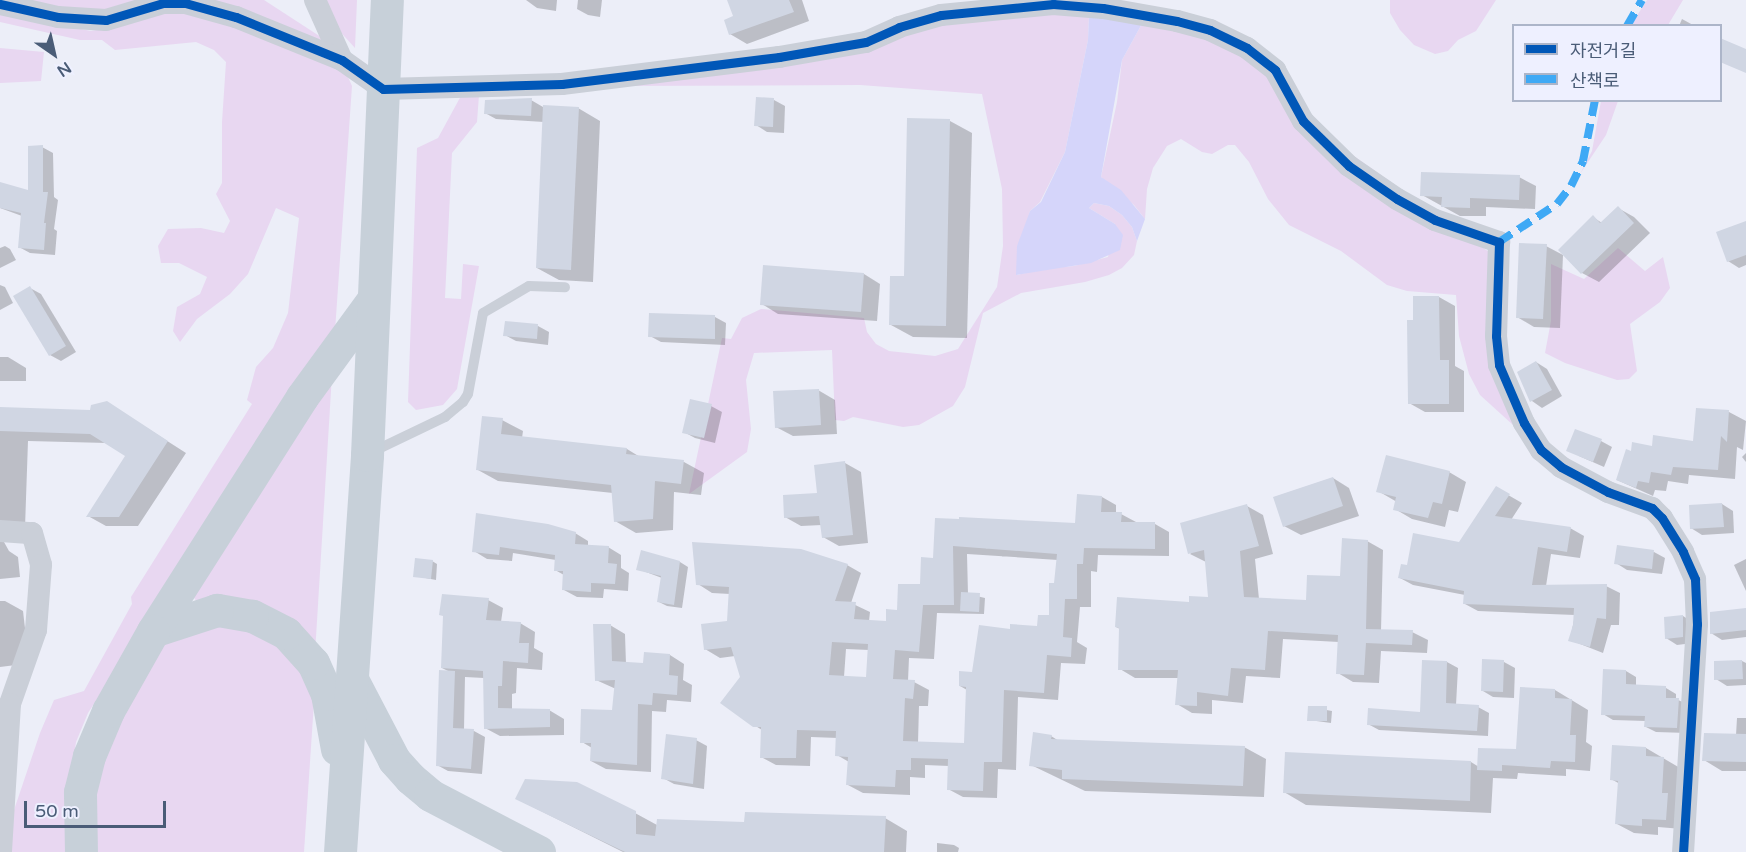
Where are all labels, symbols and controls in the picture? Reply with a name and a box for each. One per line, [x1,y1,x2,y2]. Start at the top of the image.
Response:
north arrow [24,24,84,84]
legend [1512,24,1722,102]
text: 자전거길 [1570,40,1636,62]
text: N [53,57,75,81]
text: 산책로 [1570,70,1620,92]
scale bar [27,789,170,827]
text: 50 m [35,800,79,822]

